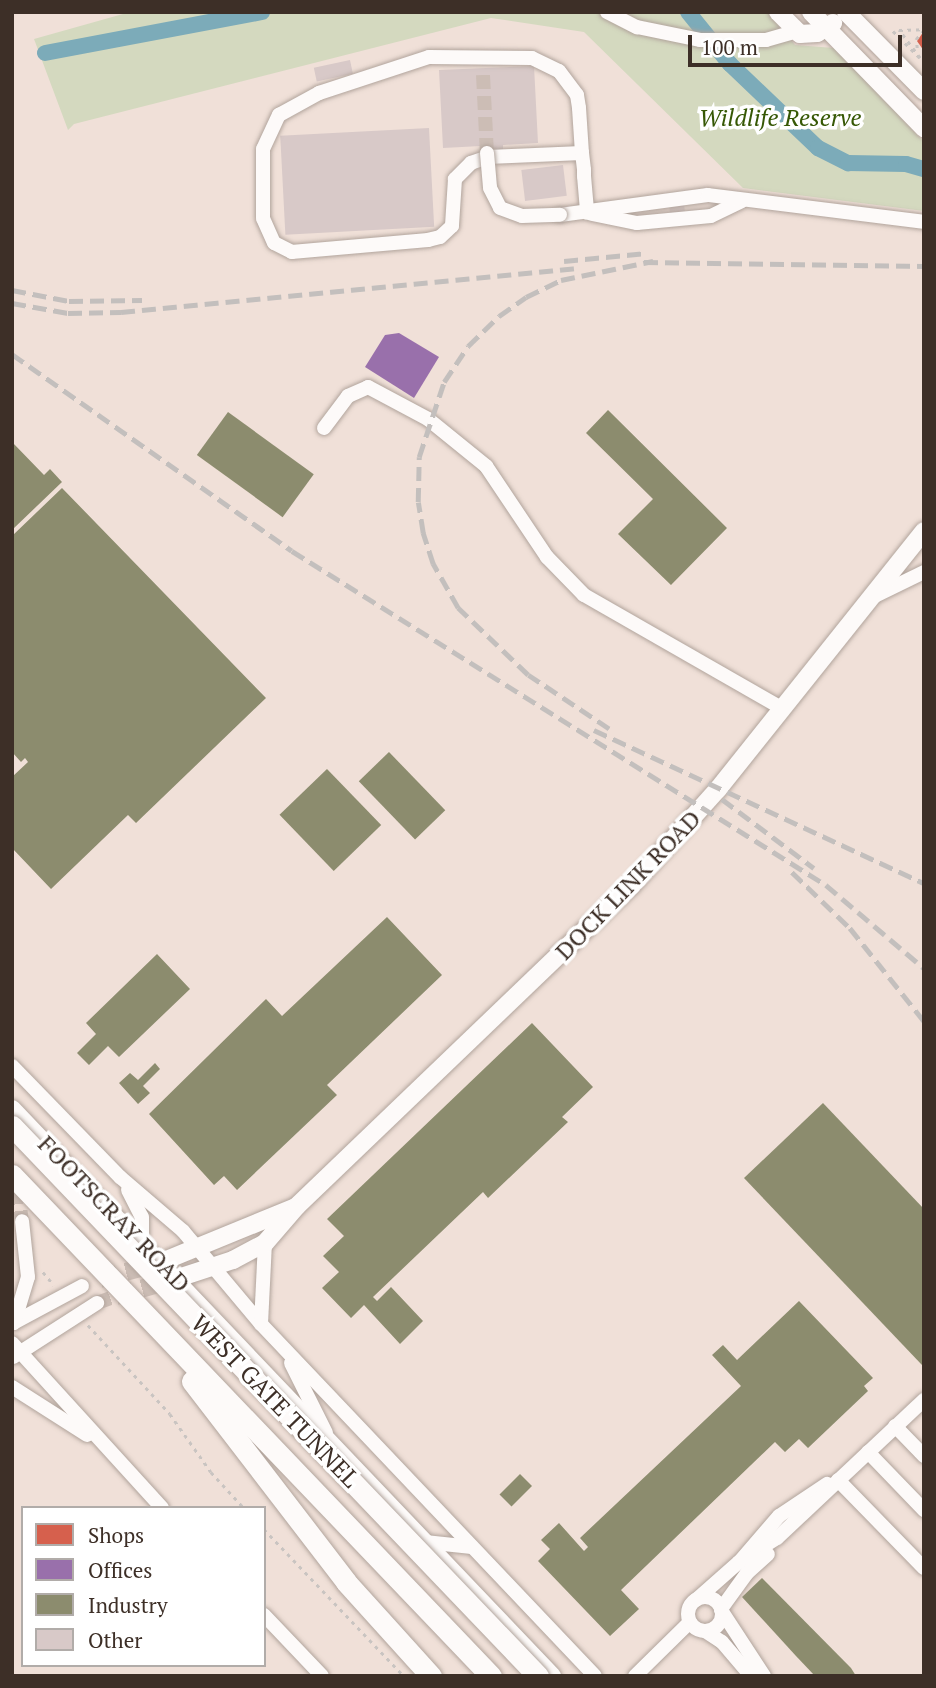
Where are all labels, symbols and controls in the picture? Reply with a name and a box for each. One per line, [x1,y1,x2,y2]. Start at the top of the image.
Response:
scale bar [691,21,904,65]
text: 100 m [701,33,758,61]
park label: Wildlife Reserve [699,104,861,132]
street label: DOCK LINK ROAD [549,804,707,966]
street label: FOOTSCRAY ROAD [32,1130,196,1298]
street label: WEST GATE TUNNEL [185,1309,365,1493]
legend [21,1506,266,1667]
text: Shops [88,1521,144,1549]
text: Offices [88,1556,152,1584]
text: Industry [88,1591,168,1619]
text: Other [88,1626,142,1654]

